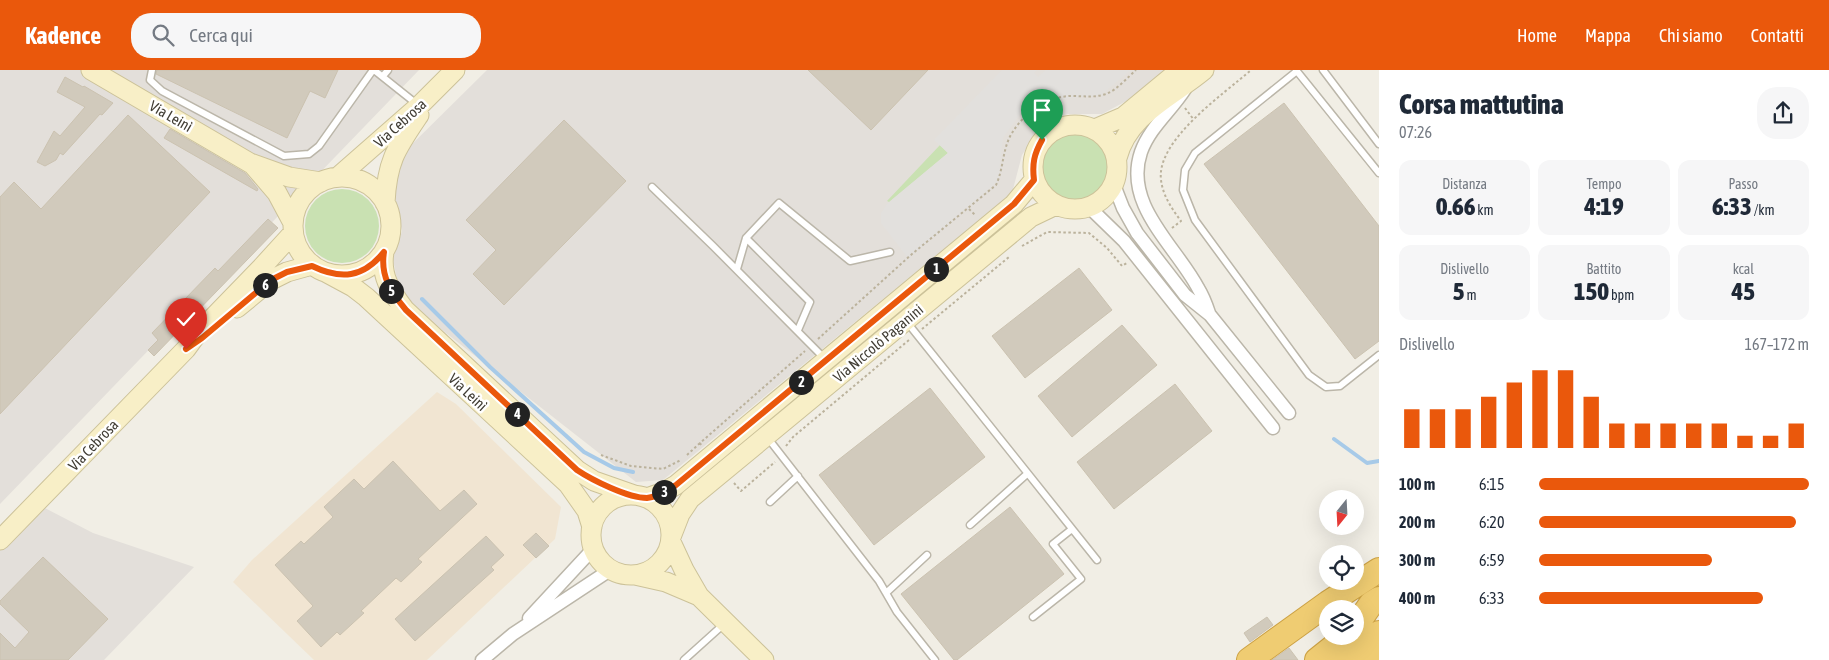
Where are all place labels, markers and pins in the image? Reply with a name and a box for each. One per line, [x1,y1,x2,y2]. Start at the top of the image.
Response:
pin [1021,89,1063,140]
pin: 1 [924,256,948,282]
pin: 6 [252,272,278,298]
pin: 5 [378,278,404,304]
pin [165,298,207,349]
pin: 2 [788,370,814,394]
pin: 4 [504,402,530,426]
pin: 3 [652,480,676,504]

